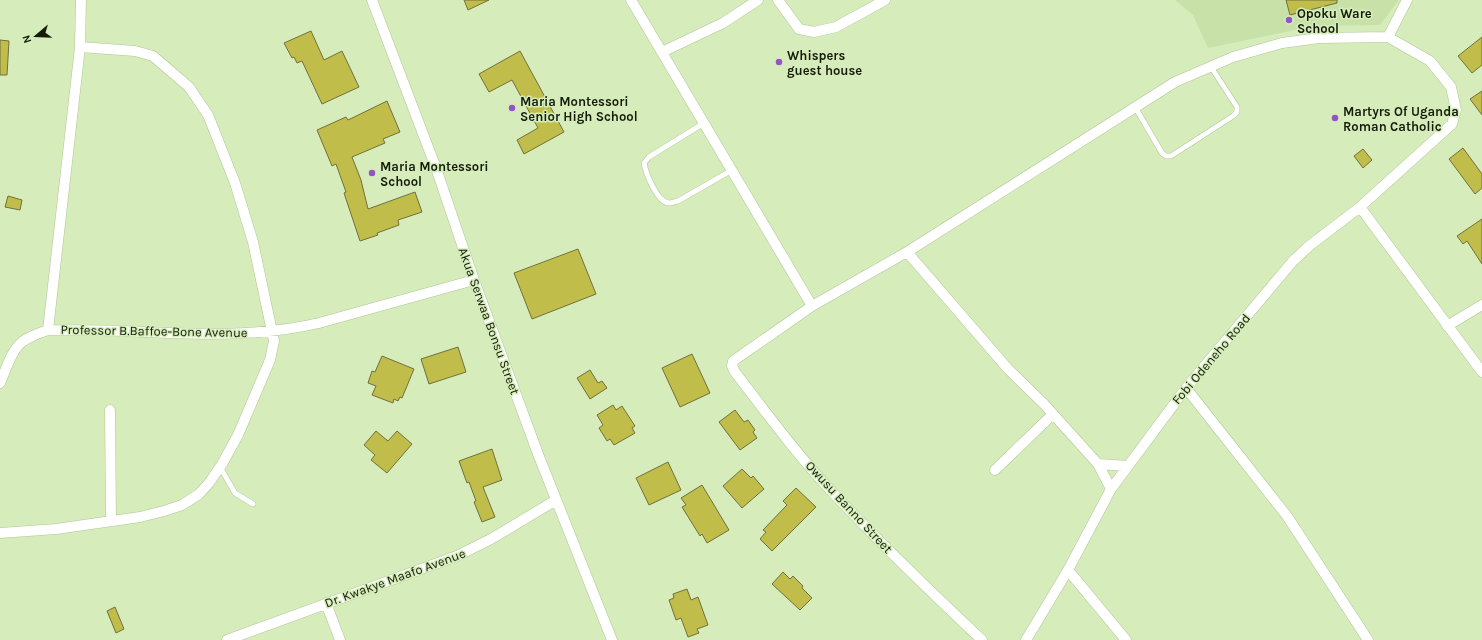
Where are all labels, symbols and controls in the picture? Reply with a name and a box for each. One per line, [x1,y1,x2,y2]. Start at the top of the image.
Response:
place label: Opoku Ware School [1297,6,1372,36]
marker: Opoku Ware School [1284,15,1294,25]
north arrow [16,16,56,56]
text: N [20,33,34,45]
place label: Whispers guest house [787,48,862,78]
marker: Whispers guest house [774,57,784,67]
place label: Maria Montessori Senior High School [520,94,638,124]
marker: Maria Montessori Senior High School [507,103,517,113]
place label: Martyrs Of Uganda Roman Catholic [1343,104,1459,134]
marker: Martyrs Of Uganda Roman Catholic [1330,113,1340,123]
place label: Maria Montessori School [380,159,489,189]
marker: Maria Montessori School [367,168,377,178]
street label: Akua Serwaa Bonsu Street [455,245,523,397]
street label: Fobi Odeneho Road [1169,311,1253,407]
street label: Professor B.Baffoe-Bone Avenue [60,322,248,340]
street label: Owusu Banno Street [802,458,896,556]
street label: Dr. Kwakye Maafo Avenue [323,545,468,611]

